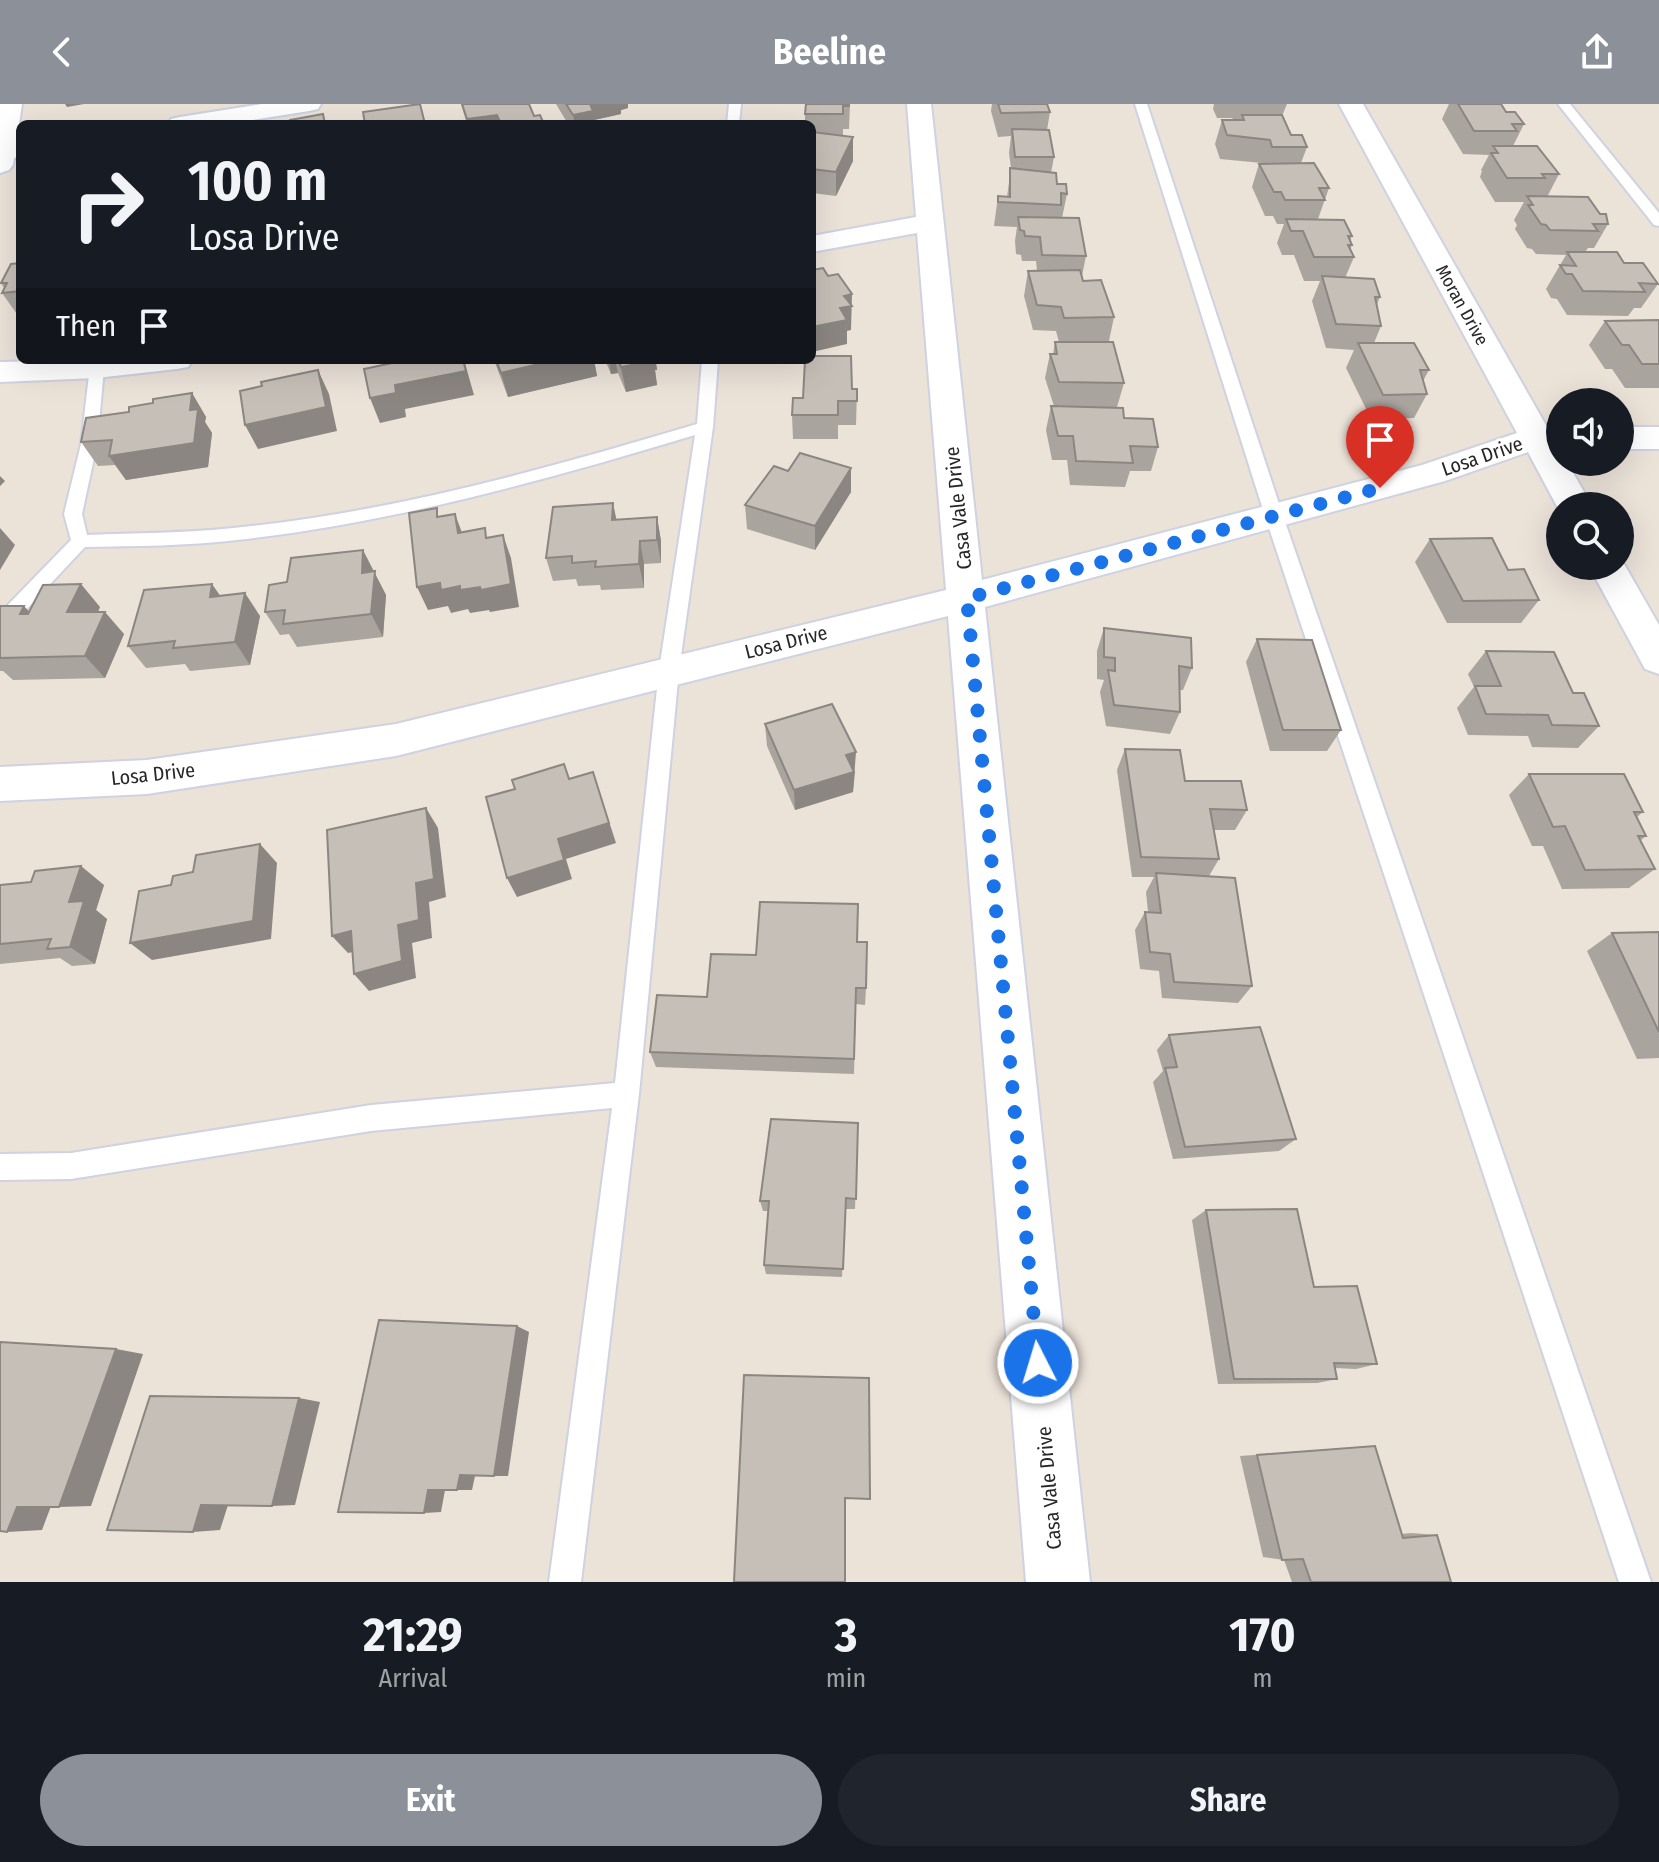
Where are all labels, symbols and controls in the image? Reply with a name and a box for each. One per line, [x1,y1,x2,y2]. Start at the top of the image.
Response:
icon: back [40,30,84,74]
text: Beeline [773,30,886,74]
icon: share [1575,30,1619,74]
text: 100 m [188,148,327,215]
icon: right [56,152,160,256]
text: Losa Drive [188,216,340,260]
street label: Moran Drive [1431,261,1493,349]
icon: arrive [132,304,176,348]
text: Then [56,308,116,344]
map controls [1546,388,1634,580]
button: sound [1546,388,1634,476]
pin [1346,406,1414,488]
icon: arrive [1358,418,1402,462]
street label: Losa Drive [1438,431,1526,481]
street label: Casa Vale Drive [940,445,976,571]
button: search [1546,492,1634,580]
street label: Losa Drive [742,620,830,664]
street label: Losa Drive [110,758,196,790]
position arrow [996,1321,1080,1405]
street label: Casa Vale Drive [1032,1425,1066,1551]
text: 21:29 [363,1606,463,1664]
text: 3 [835,1606,857,1664]
text: 170 [1229,1606,1296,1664]
text: Arrival [378,1663,447,1694]
text: min [826,1663,866,1694]
text: m [1253,1663,1273,1694]
button: Exit [40,1754,822,1846]
button: Share [838,1754,1619,1846]

